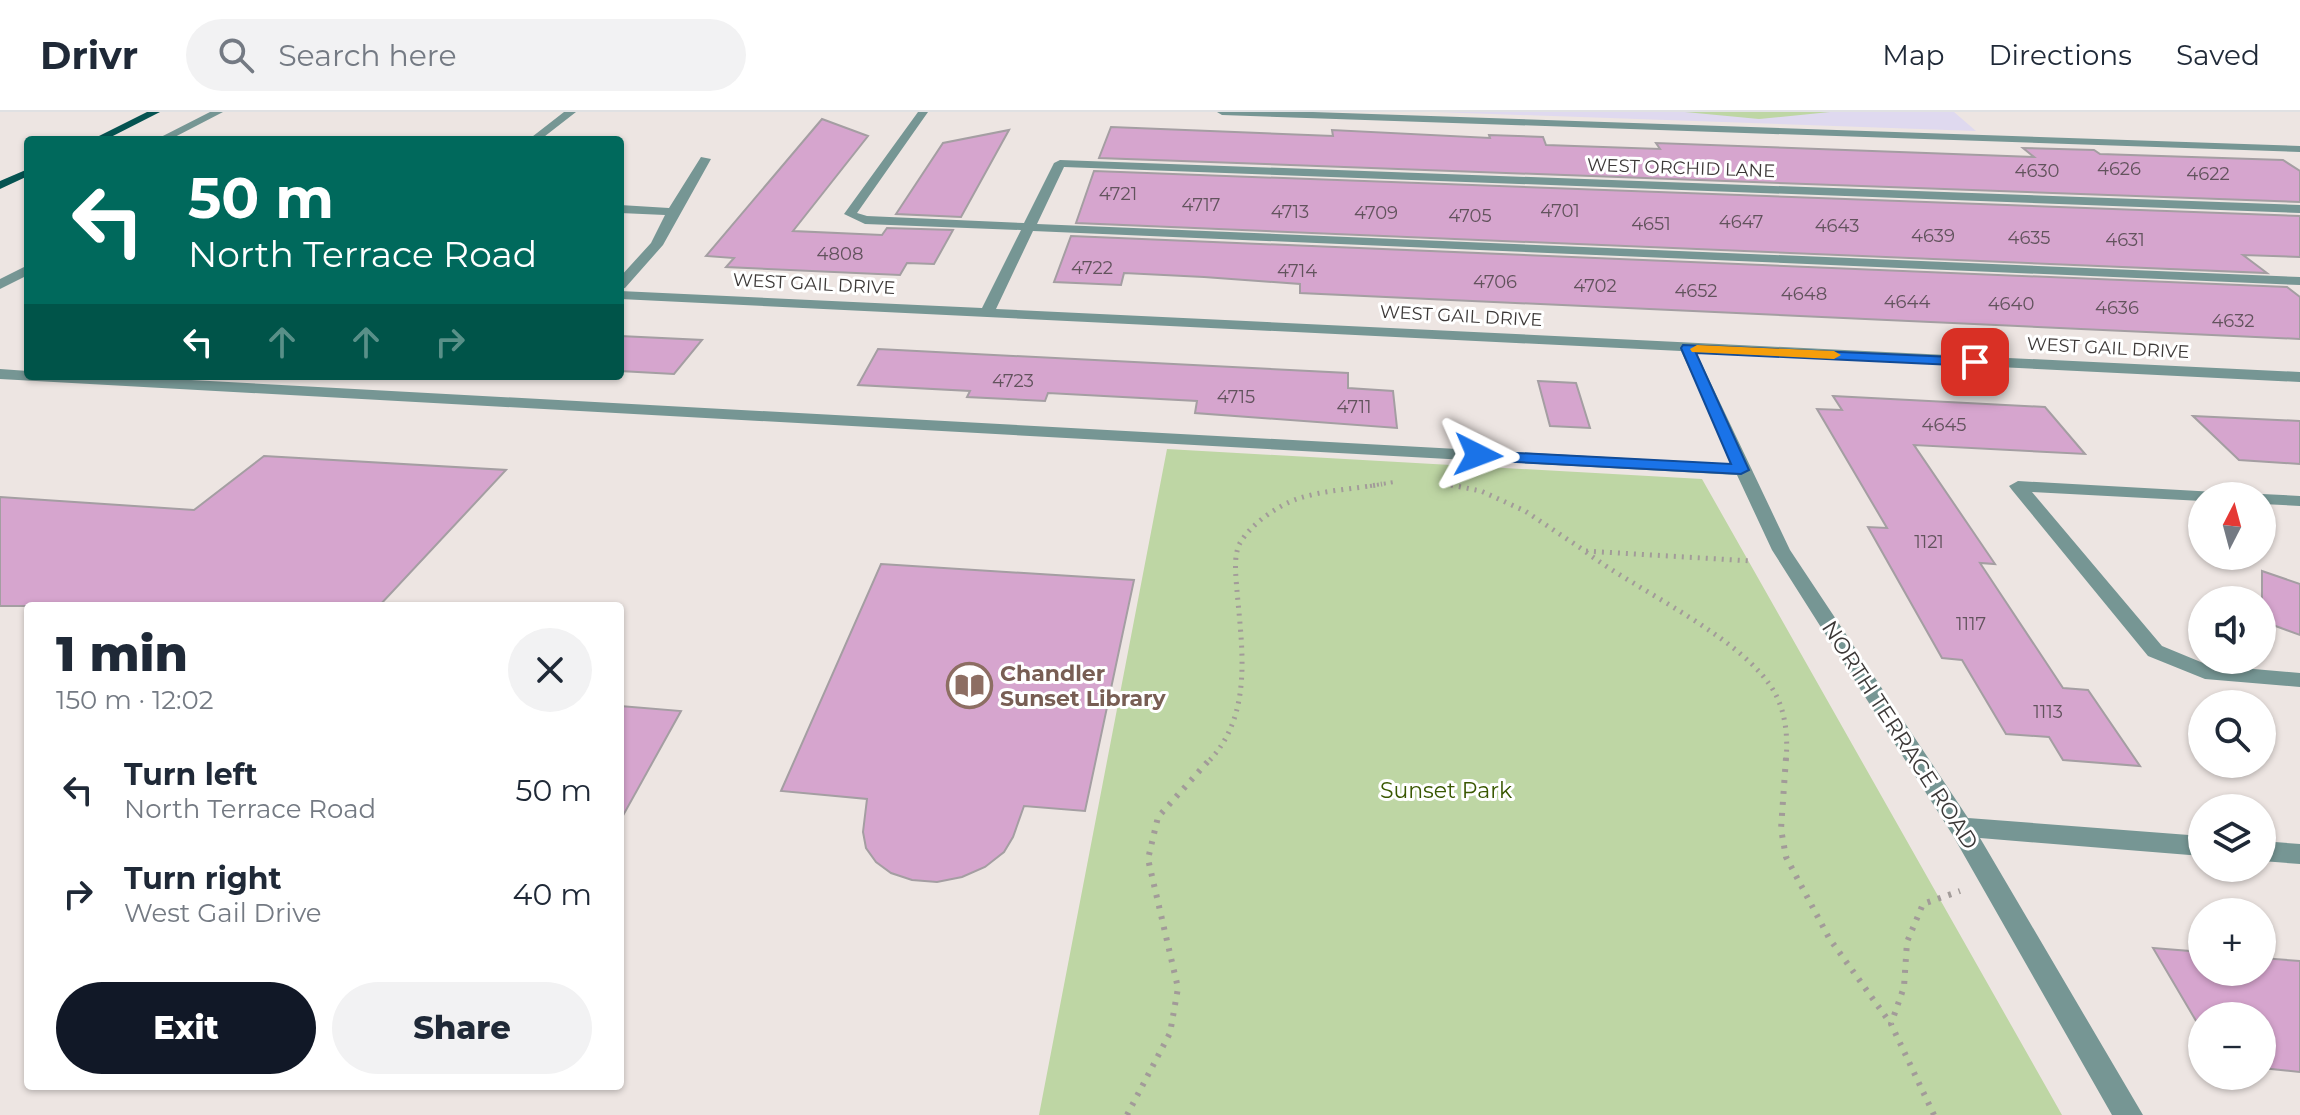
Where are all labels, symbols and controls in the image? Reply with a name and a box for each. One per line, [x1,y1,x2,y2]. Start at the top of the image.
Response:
search box [186,19,746,91]
text: Drivr [40,32,138,79]
icon: search [214,33,258,77]
text: Search here [278,37,457,74]
text: Map [1882,38,1944,72]
text: Directions [1988,38,2132,72]
text: Saved [2176,38,2260,72]
street label: WEST ORCHID LANE [1586,154,1776,182]
house number: 4626 [2097,158,2141,180]
house number: 4630 [2015,160,2059,182]
house number: 4622 [2186,163,2230,185]
text: 50 m [188,164,334,232]
icon: left [56,168,160,272]
house number: 4721 [1099,183,1137,205]
house number: 4717 [1182,194,1220,216]
house number: 4701 [1540,200,1580,222]
house number: 4713 [1271,201,1309,223]
house number: 4709 [1354,202,1398,224]
house number: 4705 [1448,205,1492,227]
house number: 4647 [1719,211,1763,233]
house number: 4651 [1631,213,1671,235]
house number: 4643 [1815,215,1859,237]
house number: 4639 [1911,225,1955,247]
house number: 4635 [2007,227,2051,249]
house number: 4631 [2105,229,2145,251]
text: North Terrace Road [188,232,537,276]
house number: 4808 [817,243,863,265]
house number: 4722 [1071,257,1113,279]
house number: 4714 [1277,260,1317,282]
street label: WEST GAIL DRIVE [732,269,896,299]
house number: 4706 [1473,271,1517,293]
house number: 4702 [1573,275,1617,297]
house number: 4652 [1674,280,1718,302]
house number: 4648 [1781,283,1827,305]
house number: 4644 [1884,291,1930,313]
house number: 4640 [1988,293,2034,315]
house number: 4636 [2095,297,2139,319]
street label: WEST GAIL DRIVE [1379,301,1543,331]
house number: 4632 [2211,310,2255,332]
icon: left [176,320,220,364]
icon: ahead [260,320,304,364]
icon: ahead [344,320,388,364]
icon: right [428,320,472,364]
pin [1941,328,2009,396]
street label: WEST GAIL DRIVE [2026,333,2190,363]
icon: arrive [1953,340,1997,384]
house number: 4723 [992,370,1034,392]
house number: 4715 [1217,386,1255,408]
house number: 4711 [1337,396,1371,418]
position arrow [1436,413,1520,497]
house number: 4645 [1922,414,1966,436]
north arrow [2188,482,2276,570]
map controls [2188,482,2276,1090]
house number: 1121 [1914,531,1944,553]
button: sound [2188,586,2276,674]
house number: 1117 [1956,613,1986,635]
street label: NORTH TERRACE ROAD [1816,616,1984,854]
text: 1 min [56,625,188,683]
button: close [508,628,592,712]
place label: Chandler Sunset Library [1000,660,1166,712]
library icon: Chandler Sunset Library [945,662,993,710]
text: 150 m · 12:02 [56,684,214,716]
button: search [2188,690,2276,778]
house number: 1113 [2033,701,2063,723]
text: Turn left [124,756,257,793]
icon: left [56,768,100,812]
text: 50 m [515,772,592,809]
park label: Sunset Park [1380,777,1513,804]
text: North Terrace Road [124,793,376,825]
button: layers [2188,794,2276,882]
text: Turn right [124,860,281,897]
icon: right [56,872,100,916]
text: 40 m [513,876,592,913]
text: West Gail Drive [124,897,322,929]
button: + [2188,898,2276,986]
button: Exit [56,982,316,1074]
button: Share [332,982,592,1074]
button: − [2188,1002,2276,1090]

